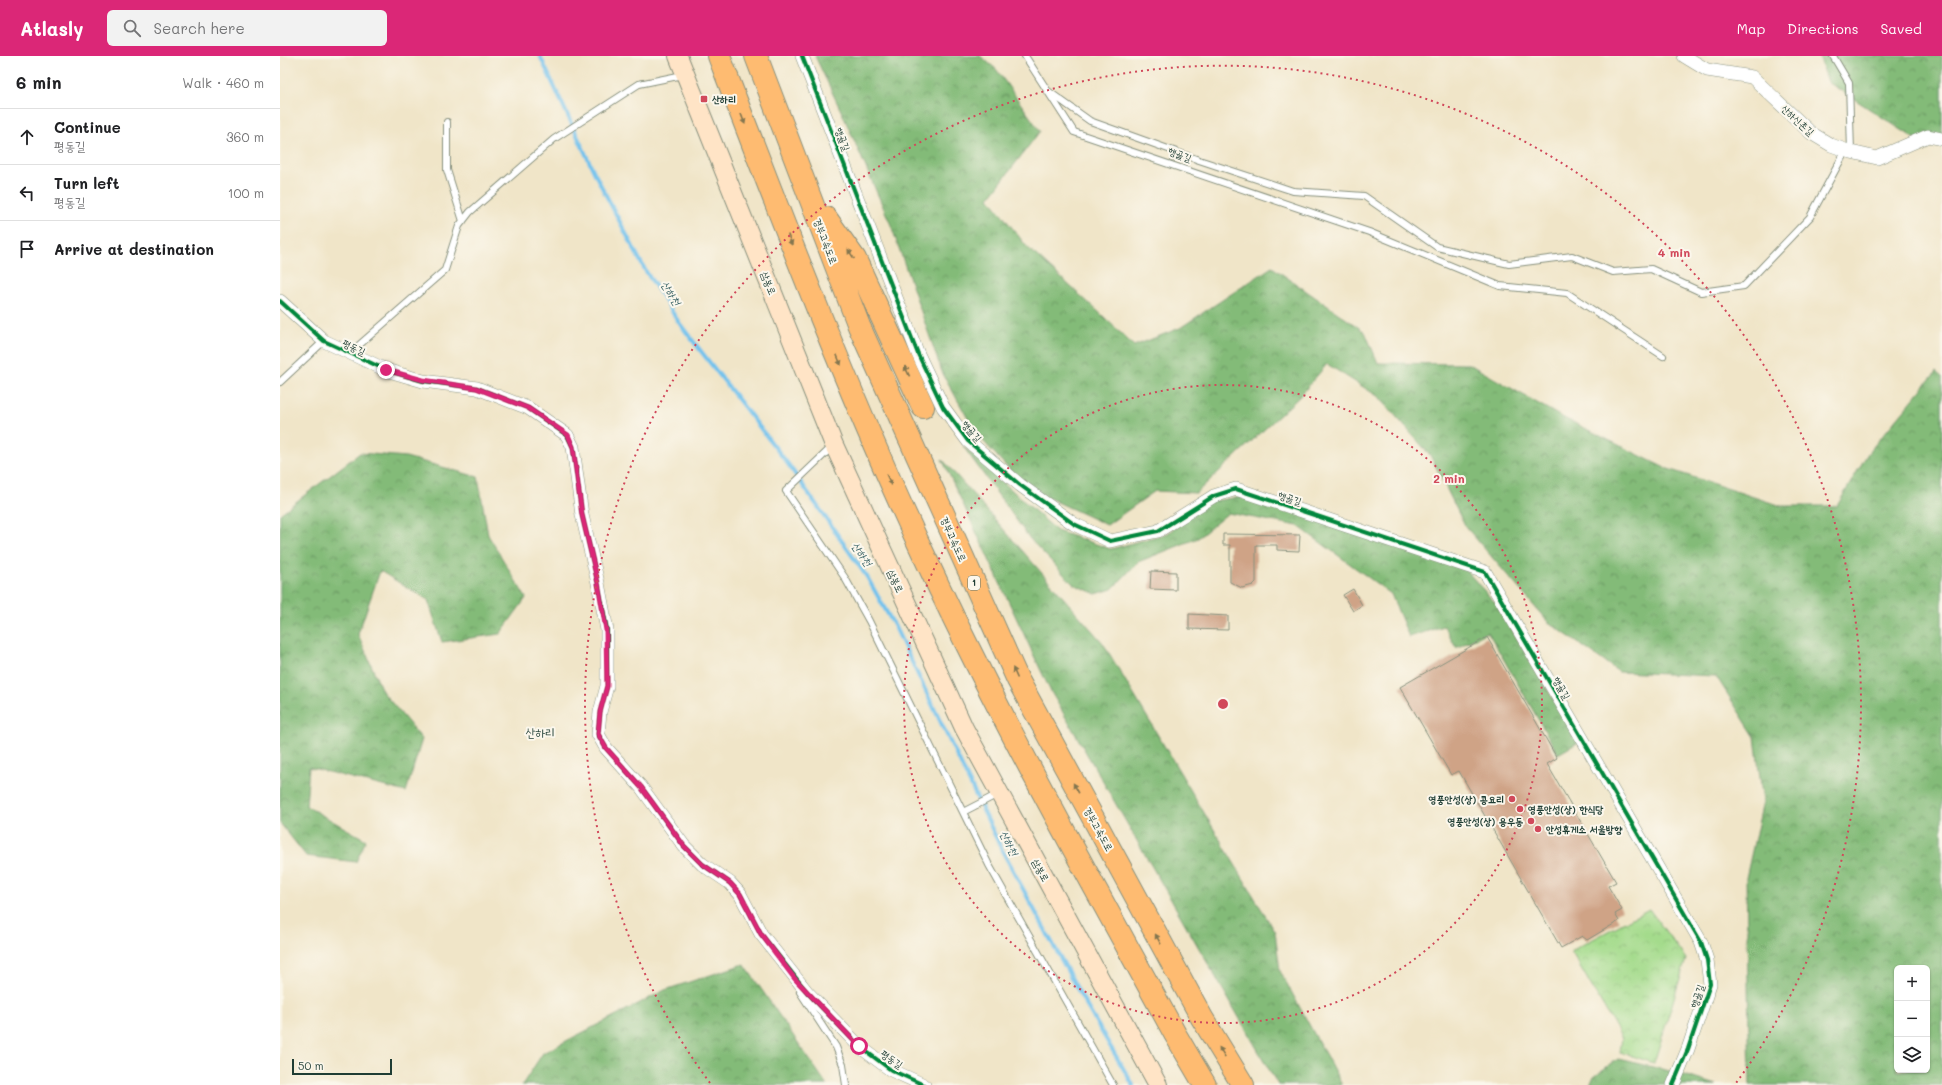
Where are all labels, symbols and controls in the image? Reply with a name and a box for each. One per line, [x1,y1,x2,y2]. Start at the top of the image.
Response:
search box [107,10,387,46]
text: Atlasly [20,16,83,41]
icon: search [121,17,143,39]
text: Search here [153,18,245,38]
text: Map [1737,19,1765,38]
text: Directions [1787,19,1858,38]
text: Saved [1880,19,1922,38]
text: 6 min [16,71,61,93]
text: Walk · 460 m [182,74,264,91]
place label: 산하리 [712,92,736,106]
marker: 산하리 [699,94,709,104]
street label: 산하신촌길 [1778,101,1818,139]
one-way arrow [741,113,747,125]
text: Continue [54,117,121,137]
street label: 행골길 [832,124,854,153]
icon: ahead [16,126,38,148]
text: 360 m [226,128,264,145]
text: 평동길 [54,137,85,154]
street label: 행골길 [1165,143,1194,165]
text: Turn left [54,173,119,193]
icon: left [16,182,38,204]
text: 100 m [228,184,264,201]
text: 평동길 [54,193,85,210]
street label: 경부고속도로 [811,216,841,266]
one-way arrow [788,234,794,246]
icon: arrive [16,238,38,260]
text: Arrive at destination [54,239,214,259]
text: 4 min [1658,244,1690,260]
one-way arrow [847,249,855,259]
street label: 삼봉로 [758,269,780,297]
water label: 산하천 [658,278,686,309]
street label: 평동길 [340,336,368,358]
one-way arrow [836,355,842,366]
route end [377,361,395,379]
one-way arrow [904,366,910,377]
street label: 행골길 [958,417,985,445]
text: 2 min [1433,470,1465,486]
one-way arrow [886,475,892,486]
street label: 행골길 [1275,487,1304,508]
street label: 경부고속도로 [938,514,970,564]
water label: 산하천 [849,539,877,570]
street label: 삼봉로 [885,567,907,595]
road number: 1 [968,576,980,590]
one-way arrow [1011,667,1018,679]
street label: 행골길 [1549,673,1574,702]
centre of rings [1216,697,1230,711]
district label: 산하리 [526,724,554,740]
one-way arrow [1073,782,1079,793]
place label: 영풍안성(상) 콩요리 [1428,792,1504,806]
marker: 영풍안성(상) 콩요리 [1507,794,1517,804]
place label: 영풍안성(상) 한식당 [1528,802,1604,816]
street label: 경부고속도로 [1081,804,1117,854]
marker: 영풍안성(상) 한식당 [1515,804,1525,814]
place label: 영풍안성(상) 용우동 [1447,814,1523,828]
marker: 영풍안성(상) 용우동 [1526,816,1536,826]
place label: 안성휴게소 서울방향 [1546,822,1623,836]
marker: 안성휴게소 서울방향 [1533,824,1543,834]
water label: 산하천 [997,828,1023,859]
street label: 삼봉로 [1029,856,1053,884]
one-way arrow [1155,933,1162,944]
map controls [1894,965,1930,1073]
button: + [1894,965,1930,1001]
street label: 행골길 [1686,982,1707,1011]
button: − [1894,1001,1930,1037]
route start [850,1037,868,1055]
button: layers [1894,1037,1930,1073]
street label: 평동길 [878,1046,906,1072]
one-way arrow [1219,1046,1226,1058]
scale bar [292,1057,392,1076]
text: 50 m [298,1058,324,1073]

